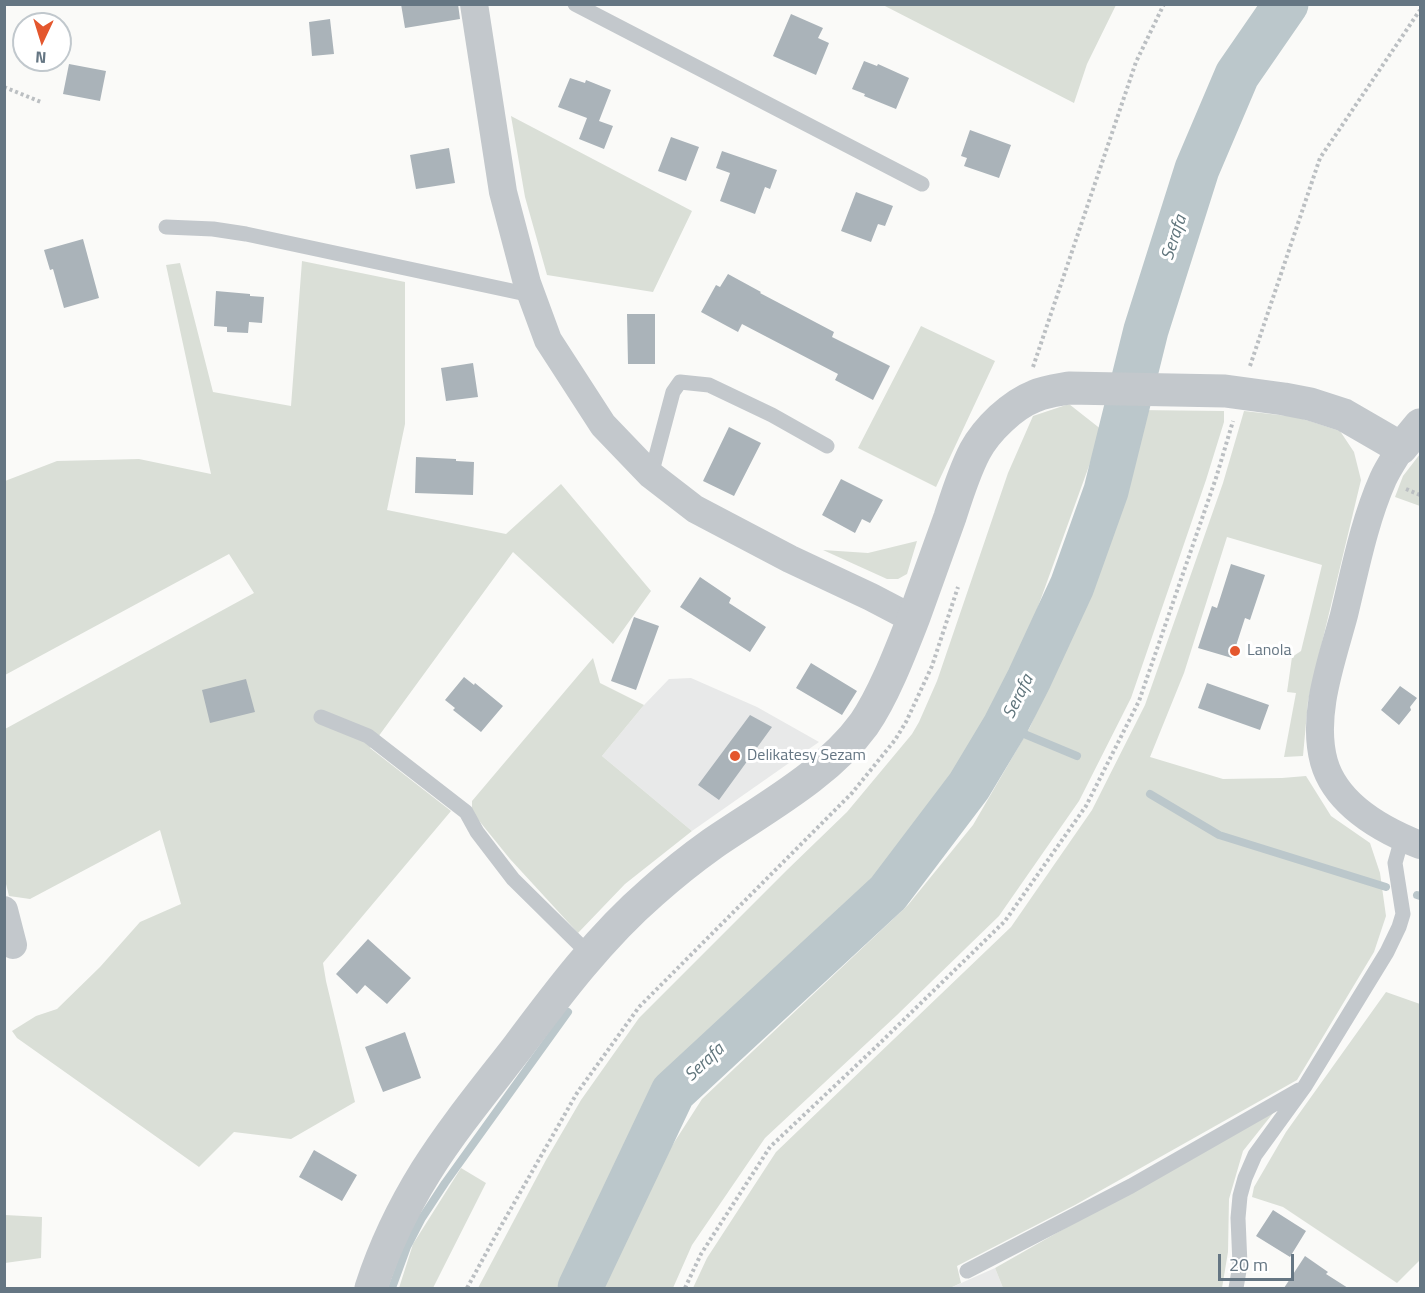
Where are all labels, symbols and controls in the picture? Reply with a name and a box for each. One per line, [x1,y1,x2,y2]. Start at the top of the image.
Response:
north arrow [12,12,72,72]
text: N [35,46,47,70]
water label: Serafa [1158,213,1192,263]
place label: Lanola [1247,641,1291,661]
marker: Lanola [1228,644,1242,658]
water label: Serafa [999,672,1039,722]
place label: Delikatesy Sezam [747,746,866,766]
marker: Delikatesy Sezam [728,749,742,763]
water label: Serafa [681,1039,729,1087]
scale bar [1221,1242,1298,1280]
text: 20 m [1229,1251,1268,1278]

